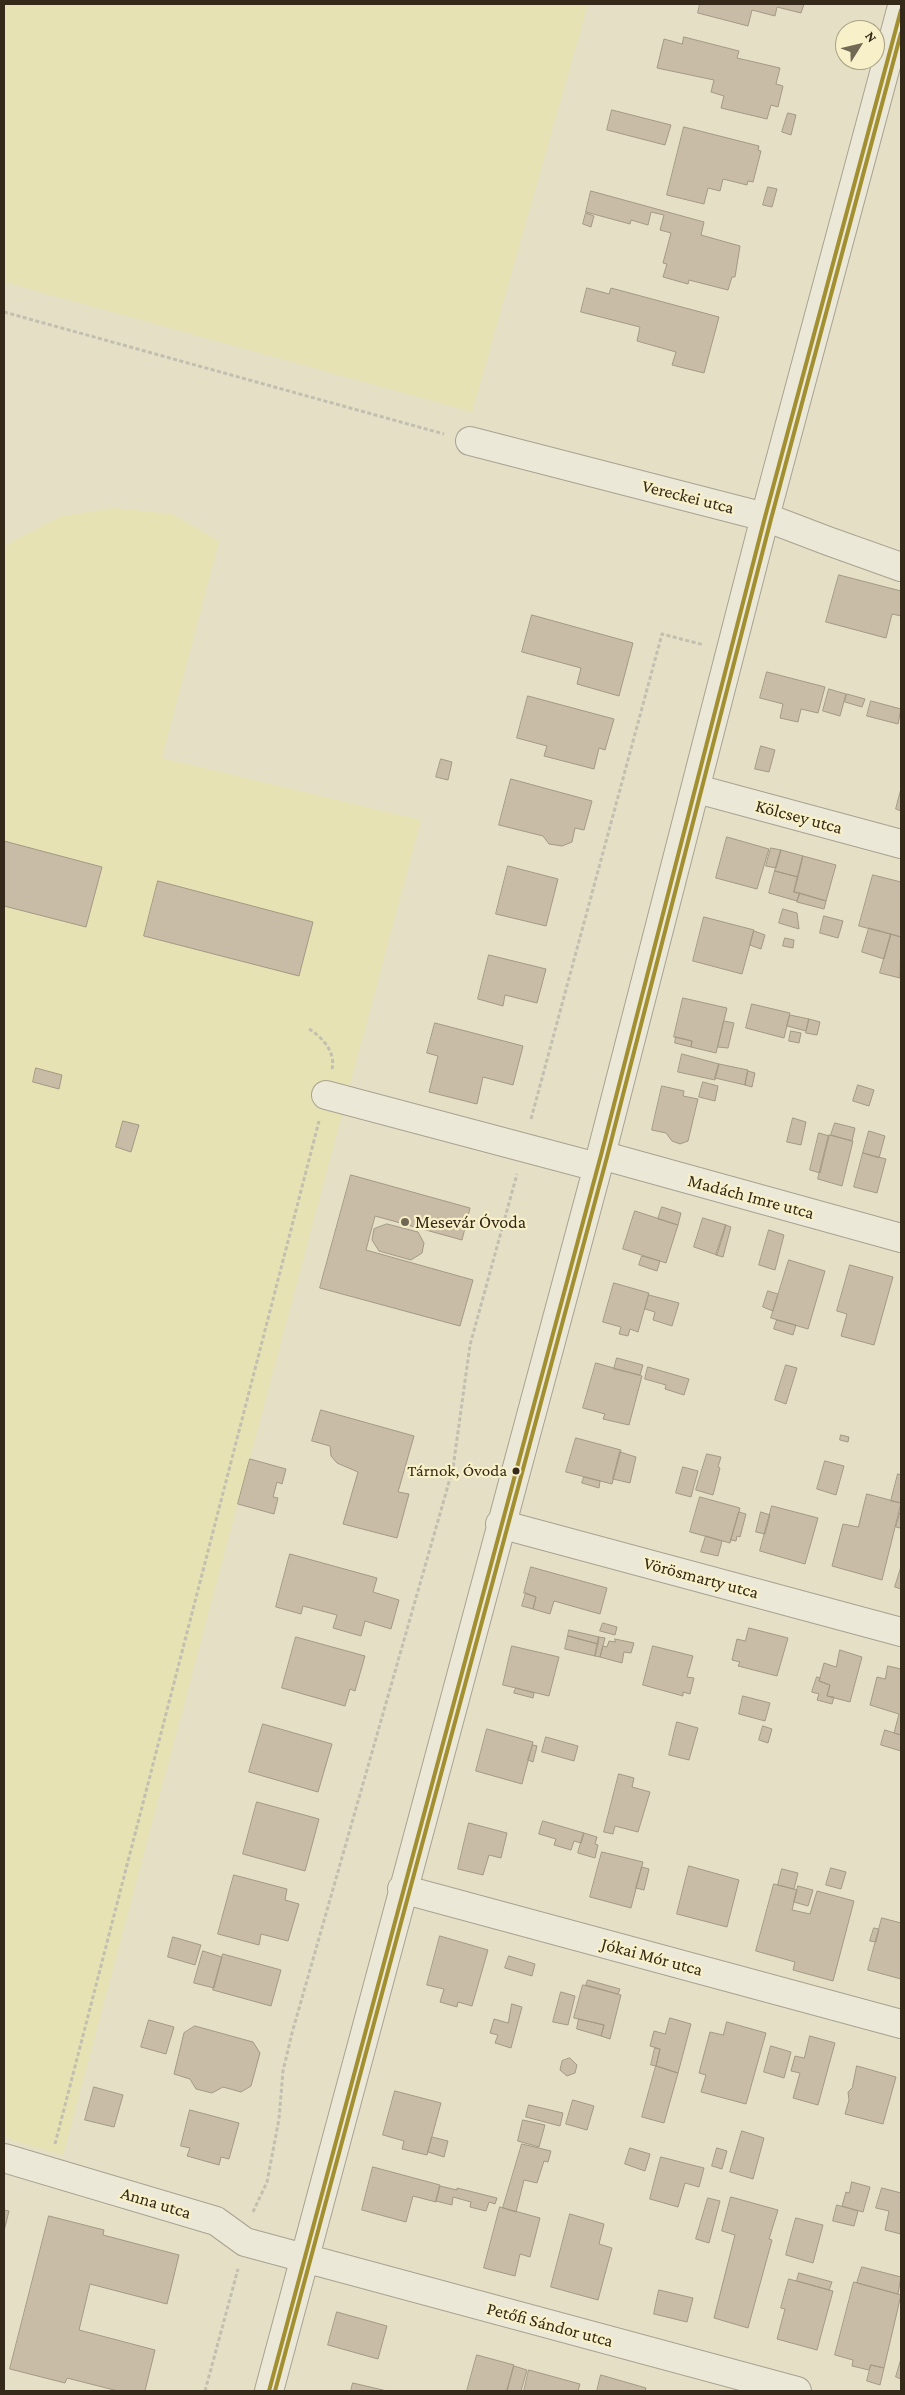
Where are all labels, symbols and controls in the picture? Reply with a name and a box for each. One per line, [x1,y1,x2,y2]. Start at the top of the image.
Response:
north arrow [835,20,885,70]
text: N [862,28,881,45]
street label: Vereckei utca [640,475,736,519]
street label: Kölcsey utca [753,795,845,839]
street label: Madách Imre utca [685,1170,817,1224]
place label: Mesevár Óvoda [415,1211,526,1233]
marker: Mesevár Óvoda [399,1216,411,1228]
place label: Tárnok, Óvoda [407,1461,507,1481]
marker: Tárnok, Óvoda [511,1466,521,1476]
street label: Vörösmarty utca [641,1552,761,1604]
street label: Jókai Mór utca [599,1933,705,1981]
street label: Anna utca [118,2182,194,2224]
street label: Petőfi Sándor utca [484,2298,616,2352]

